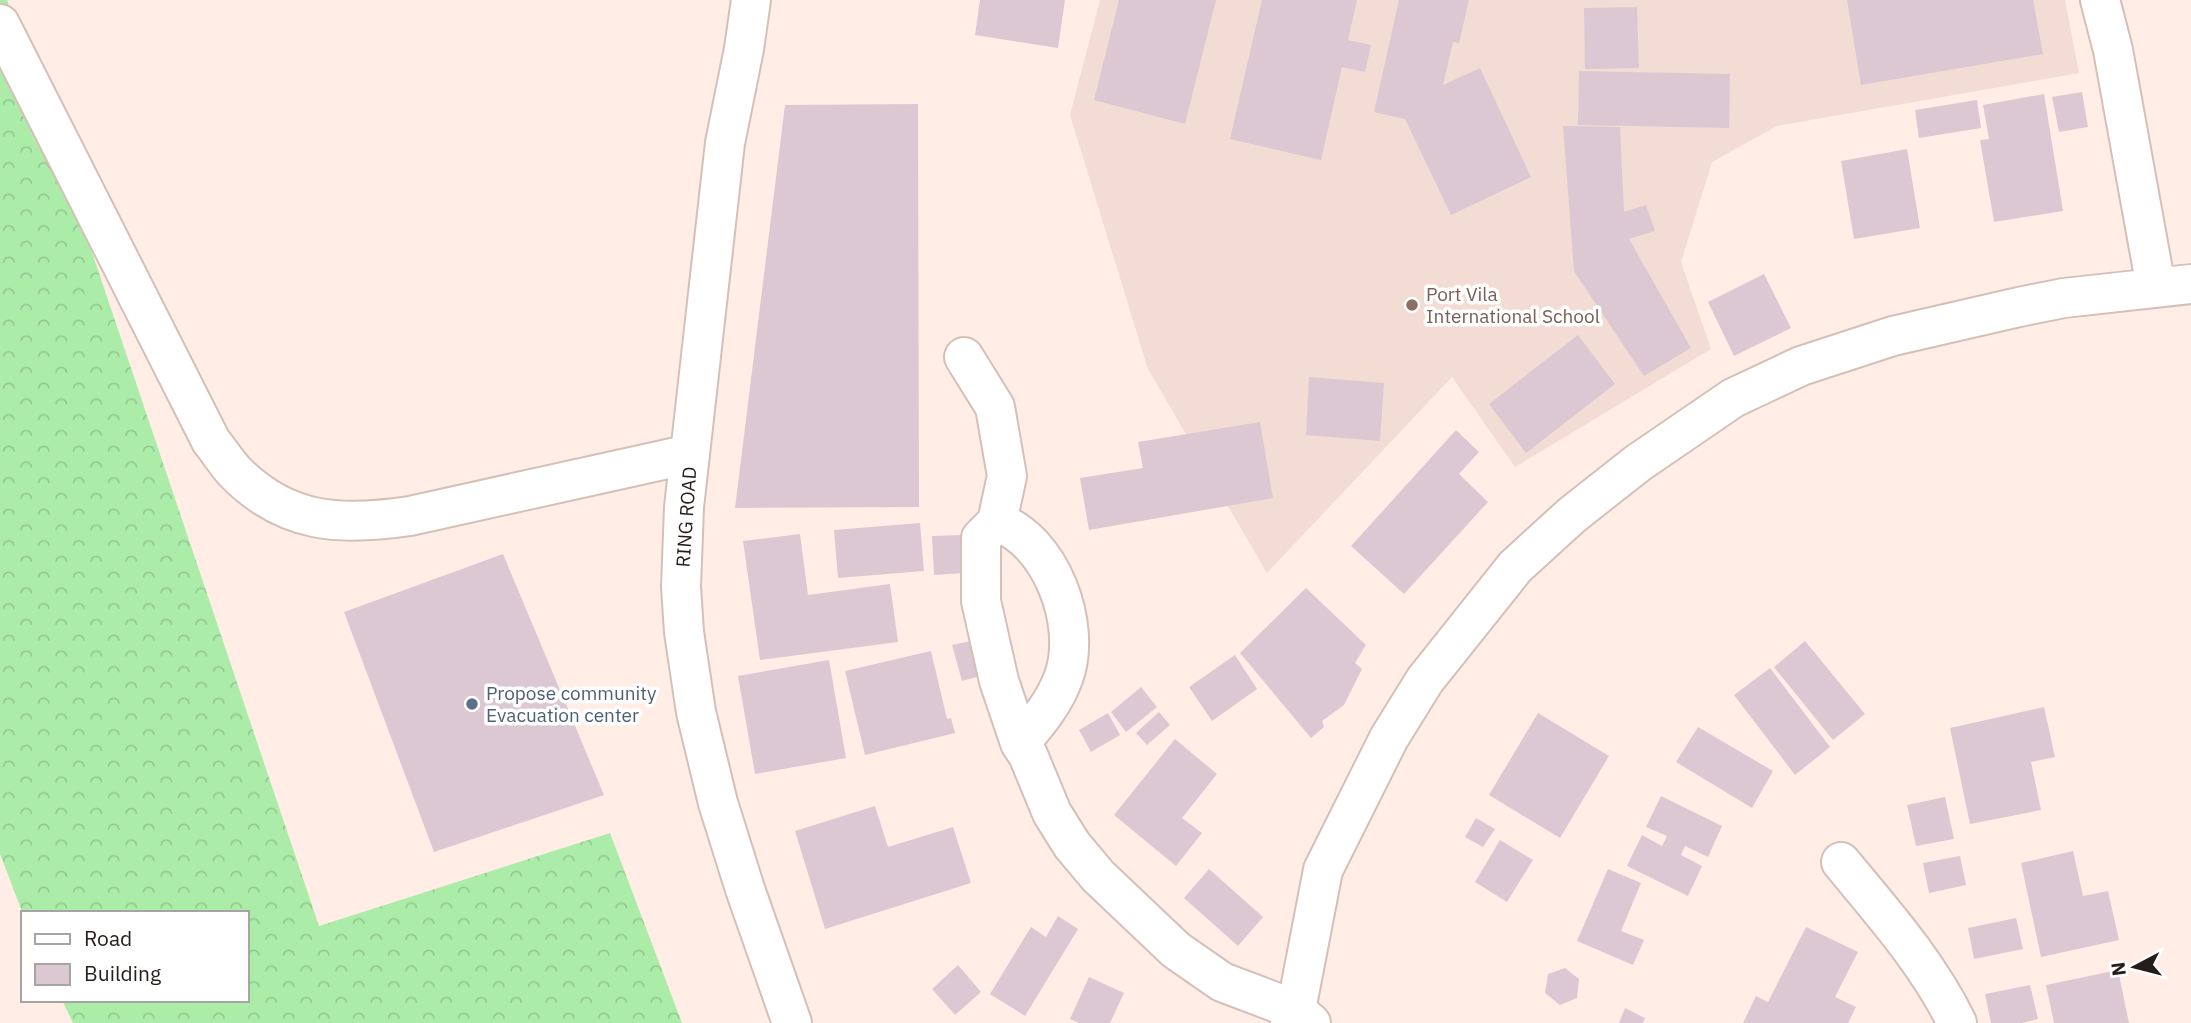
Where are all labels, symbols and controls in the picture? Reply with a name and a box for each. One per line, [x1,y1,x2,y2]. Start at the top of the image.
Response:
place label: Port Vila International School [1426,282,1600,328]
marker: Port Vila International School [1404,297,1420,313]
street label: RING ROAD [671,466,701,568]
place label: Propose community Evacuation center [486,681,657,727]
marker: Propose community Evacuation center [464,696,480,712]
legend [21,911,248,1002]
text: Road [84,924,132,952]
north arrow [2100,932,2170,1002]
text: Building [84,959,161,987]
text: N [2105,961,2131,977]

